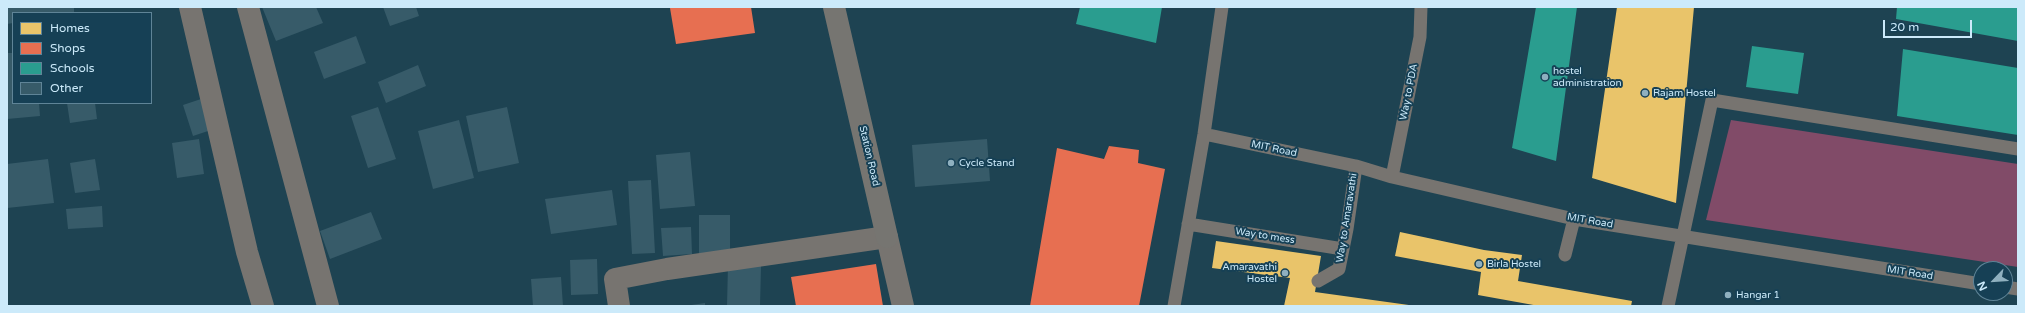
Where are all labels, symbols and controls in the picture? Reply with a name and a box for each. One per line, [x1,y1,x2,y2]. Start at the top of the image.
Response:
legend [12,12,152,104]
scale bar [1885,12,1974,38]
text: 20 m [1890,20,1919,34]
text: Homes [50,21,90,35]
text: Shops [50,41,85,55]
text: Schools [50,61,94,75]
street label: Way to PDA [1398,63,1420,121]
place label: hostel administration [1553,65,1622,88]
marker: hostel administration [1540,72,1550,82]
text: Other [50,81,83,95]
place label: Rajam Hostel [1653,87,1716,99]
marker: Rajam Hostel [1640,88,1650,98]
street label: Station Road [856,125,882,187]
street label: MIT Road [1250,138,1298,160]
place label: Cycle Stand [959,157,1015,169]
marker: Cycle Stand [946,158,956,168]
street label: Way to Amaravathi [1334,172,1360,264]
street label: MIT Road [1566,211,1614,231]
street label: Way to mess [1234,225,1296,247]
place label: Birla Hostel [1487,258,1541,270]
marker: Birla Hostel [1474,259,1484,269]
place label: Amaravathi Hostel [1222,261,1277,284]
north arrow [1973,261,2013,301]
street label: MIT Road [1886,263,1934,283]
marker: Amaravathi Hostel [1280,268,1290,278]
text: N [1975,279,1990,293]
place label: Hangar 1 [1736,289,1780,301]
marker: Hangar 1 [1723,290,1733,300]

